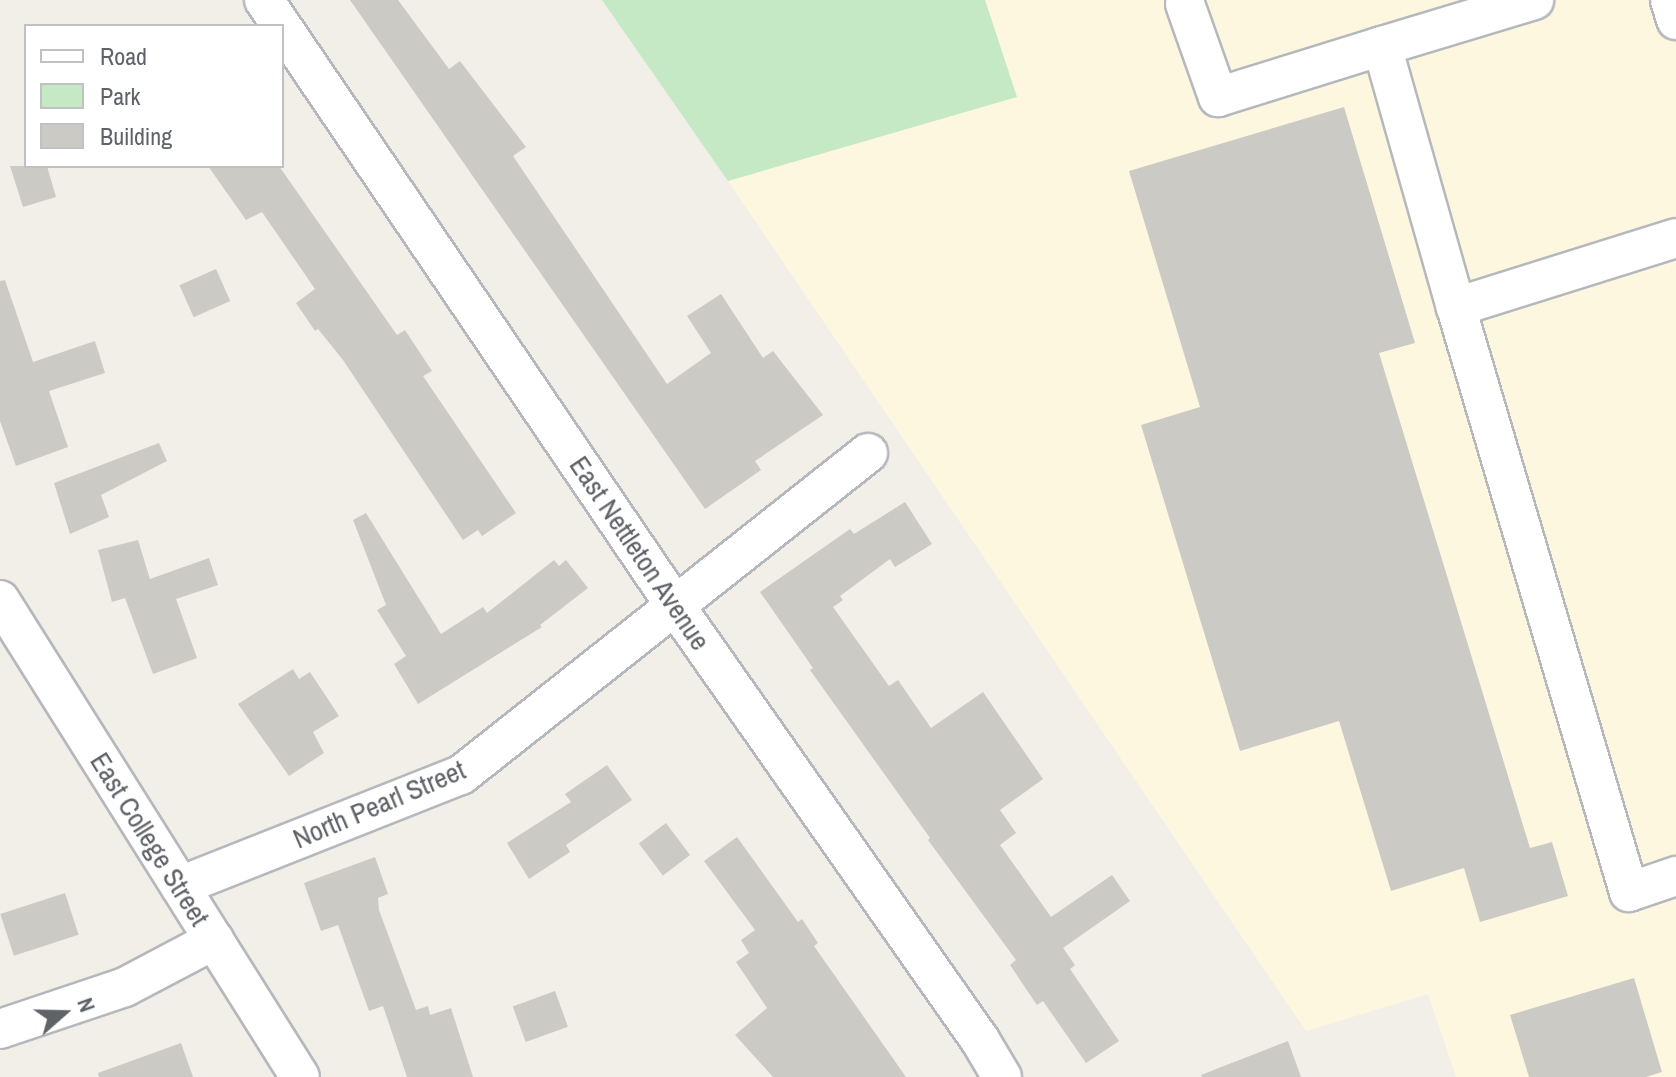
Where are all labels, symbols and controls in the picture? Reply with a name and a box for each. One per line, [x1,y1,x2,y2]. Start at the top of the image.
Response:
legend [24,24,284,168]
text: Road [100,40,147,72]
text: Park [100,80,140,112]
text: Building [100,120,172,152]
street label: East Nettleton Avenue [562,449,718,657]
street label: East College Street [83,746,217,932]
street label: North Pearl Street [288,753,470,855]
north arrow [24,973,104,1053]
text: N [70,994,103,1016]

